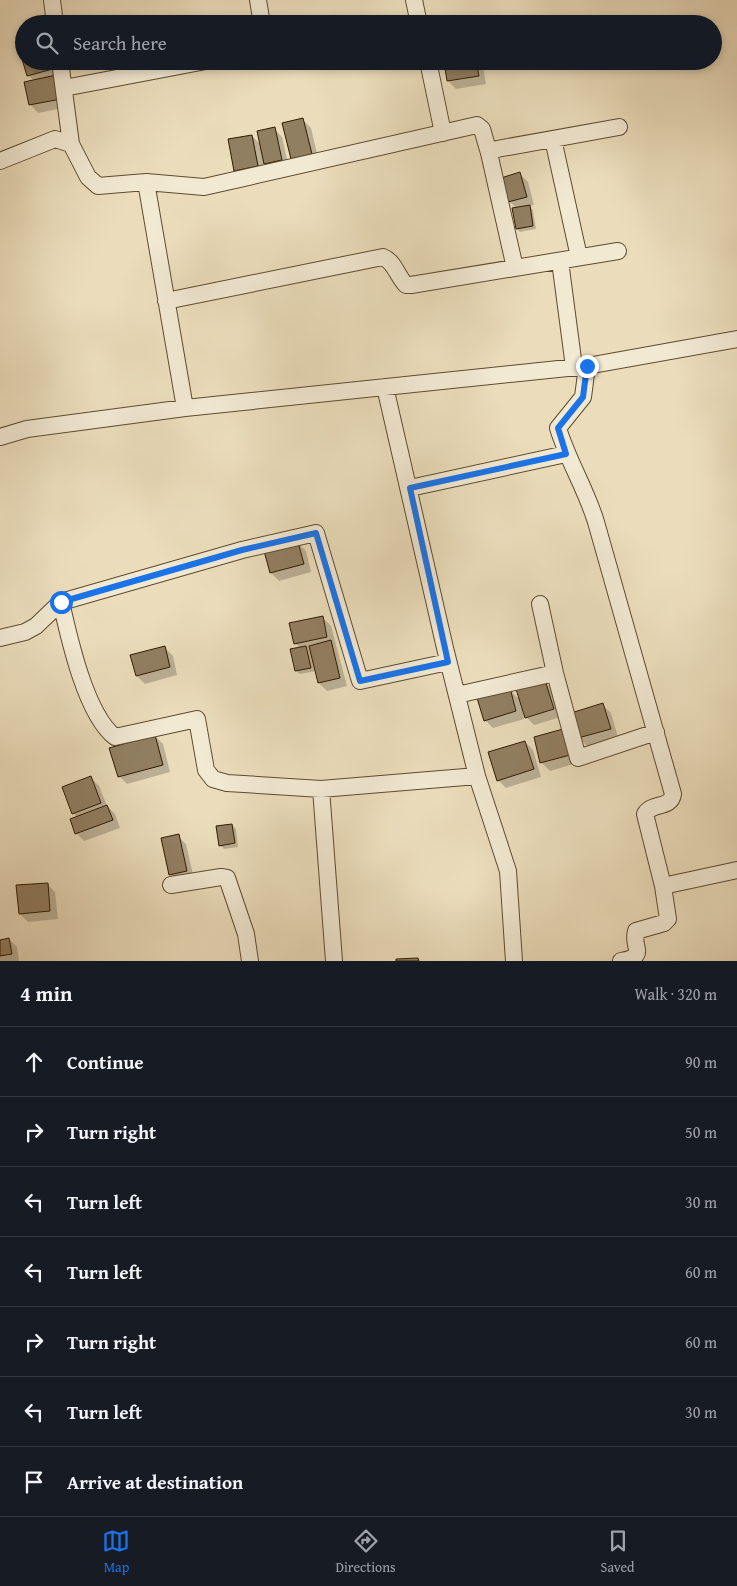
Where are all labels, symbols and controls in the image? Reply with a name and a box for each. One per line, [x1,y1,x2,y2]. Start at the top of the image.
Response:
search box [15,15,722,70]
icon: search [33,29,61,57]
text: Search here [73,29,167,57]
route end [576,355,599,378]
route start [50,591,73,614]
text: 4 min [20,978,72,1009]
text: Walk · 320 m [634,982,717,1006]
icon: ahead [20,1048,48,1076]
text: Continue [67,1048,144,1076]
text: 90 m [685,1050,717,1074]
icon: right [20,1118,48,1146]
text: Turn right [67,1118,156,1146]
text: 50 m [685,1120,717,1144]
icon: left [20,1188,48,1216]
text: Turn left [67,1188,142,1216]
text: 30 m [685,1190,717,1214]
icon: left [20,1258,48,1286]
text: Turn left [67,1258,142,1286]
text: 60 m [685,1260,717,1284]
icon: right [20,1328,48,1356]
text: Turn right [67,1328,156,1356]
text: 60 m [685,1330,717,1354]
icon: left [20,1398,48,1426]
text: Turn left [67,1398,142,1426]
text: 30 m [685,1400,717,1424]
icon: arrive [20,1468,48,1496]
text: Arrive at destination [67,1468,243,1496]
tab: Map [102,1527,130,1577]
tab: Directions [335,1527,396,1577]
tab: Saved [601,1527,635,1577]

